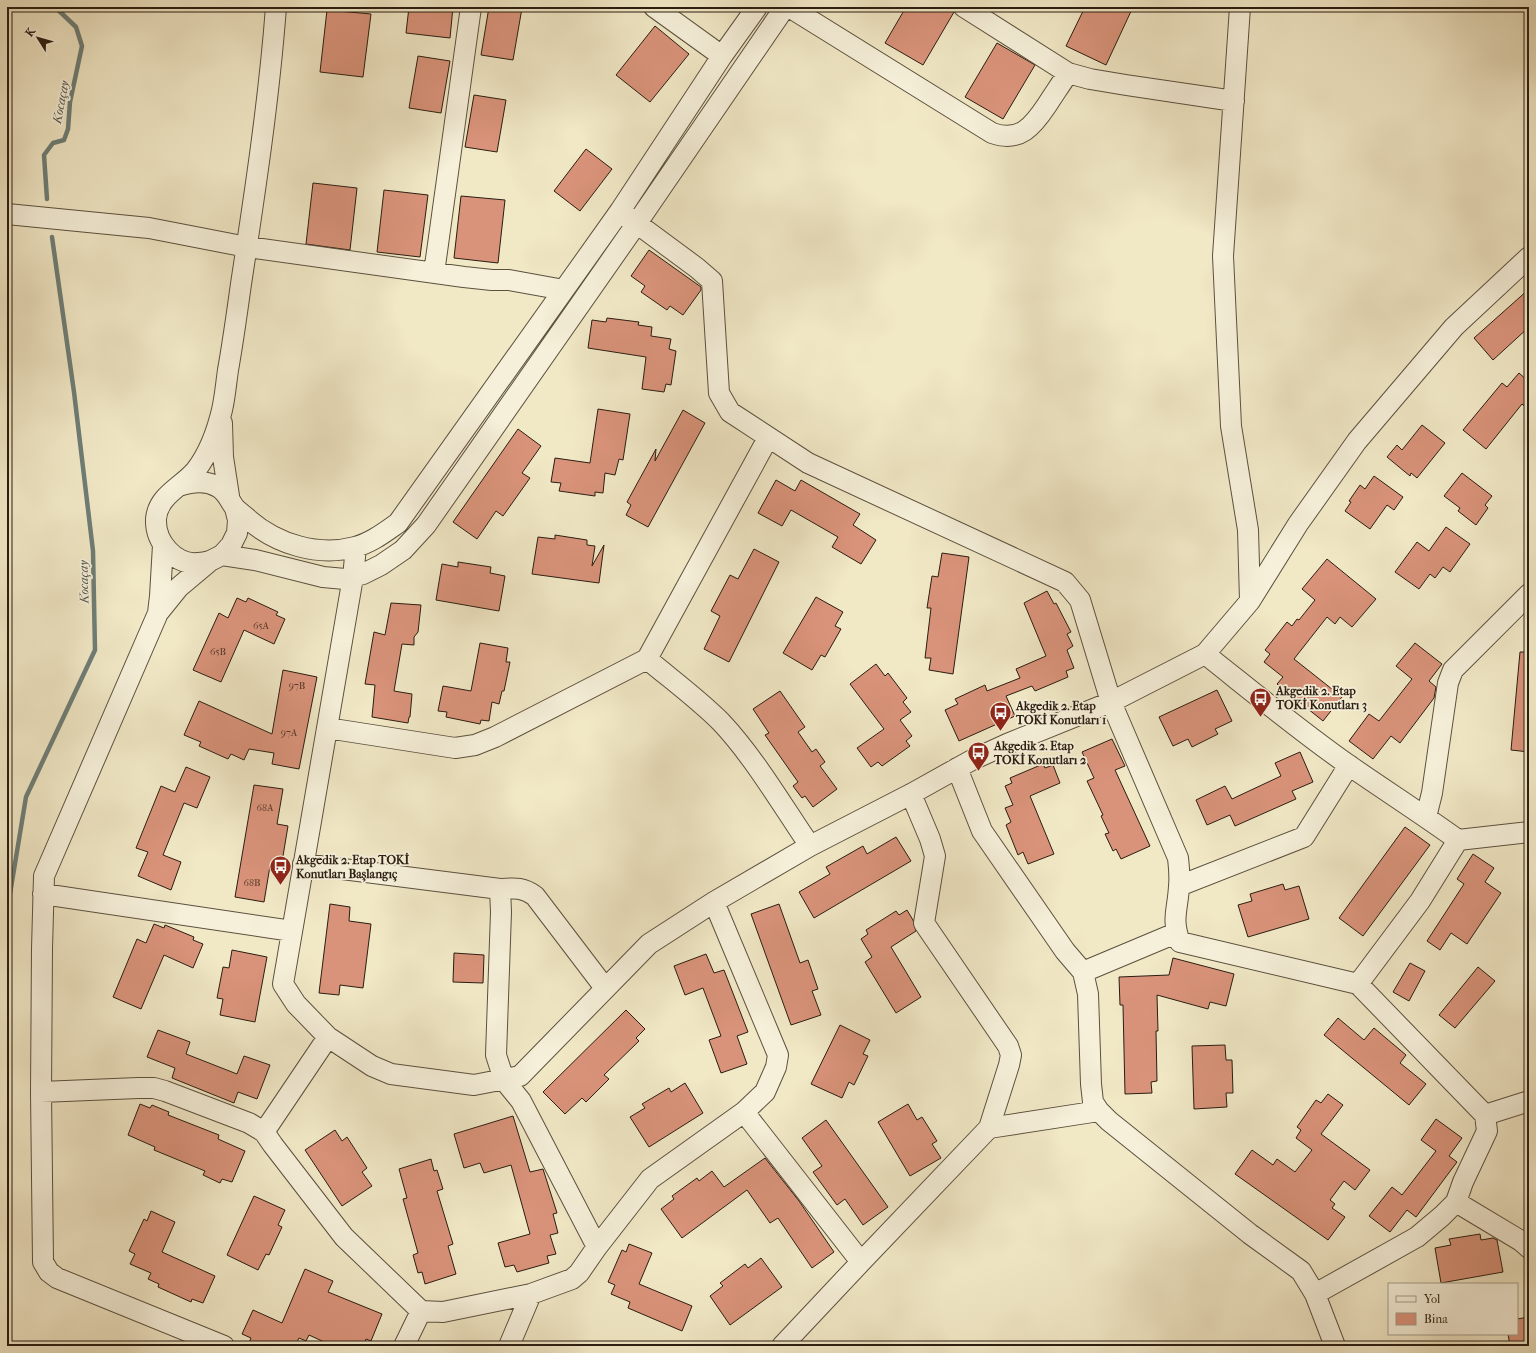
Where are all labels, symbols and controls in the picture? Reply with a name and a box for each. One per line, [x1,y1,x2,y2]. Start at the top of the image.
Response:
north arrow [18,18,58,58]
text: K [23,24,39,39]
water label: Kocaçay [49,79,72,126]
water label: Kocaçay [76,560,91,605]
house number: 65A [253,620,270,632]
house number: 65B [210,646,226,658]
house number: 97B [289,680,305,692]
place label: Akgedik 2. Etap TOKİ Konutları 3 [1275,684,1367,713]
bus stop icon: Akgedik 2. Etap TOKİ Konutları 3 [1248,685,1274,718]
place label: Akgedik 2. Etap TOKİ Konutları 1 [1015,699,1106,727]
bus stop icon: Akgedik 2. Etap TOKİ Konutları 1 [988,700,1014,733]
house number: 97A [281,727,298,739]
place label: Akgedik 2. Etap TOKİ Konutları 2 [993,739,1087,767]
bus stop icon: Akgedik 2. Etap TOKİ Konutları 2 [966,740,992,773]
house number: 68A [257,802,274,814]
place label: Akgedik 2. Etap TOKİ Konutları Başlangıç [295,852,410,882]
bus stop icon: Akgedik 2. Etap TOKİ Konutları Başlangıç [268,854,294,887]
house number: 68B [244,877,260,889]
legend [1388,1283,1518,1335]
text: Yol [1423,1292,1441,1306]
text: Bina [1424,1312,1448,1326]

